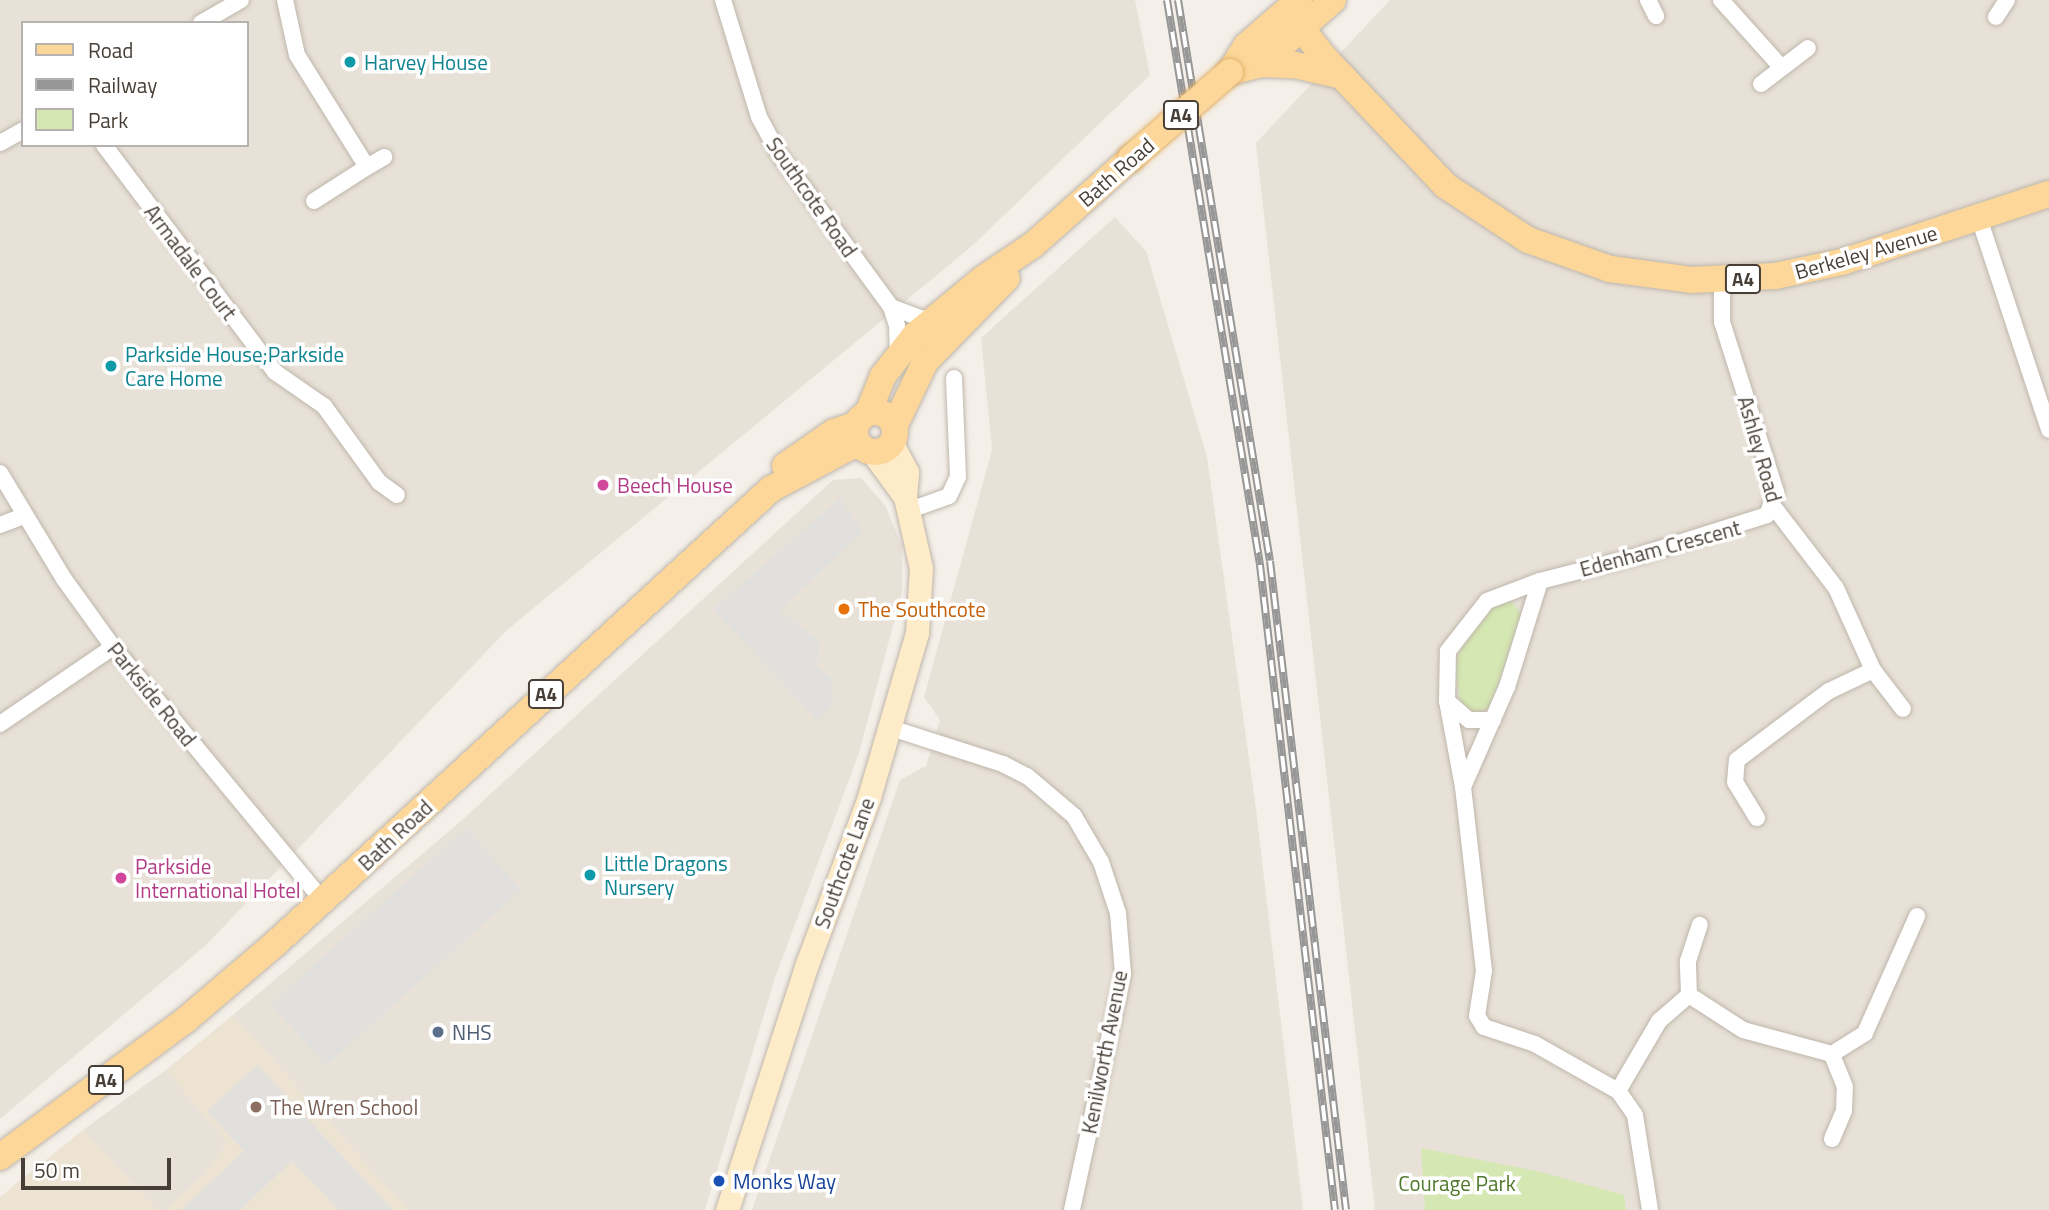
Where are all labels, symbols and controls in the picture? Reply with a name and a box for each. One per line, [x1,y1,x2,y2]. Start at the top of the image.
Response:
legend [21,21,248,147]
text: Road [88,34,133,66]
place label: Harvey House [364,49,488,75]
marker: Harvey House [342,54,358,70]
text: Railway [88,69,157,101]
road number: A4 [1162,99,1200,130]
text: Park [88,104,128,136]
street label: Southcote Road [761,132,863,262]
street label: Bath Road [1073,132,1159,212]
street label: Armadale Court [140,199,242,325]
street label: Berkeley Avenue [1792,220,1940,284]
road number: A4 [1724,264,1762,294]
place label: Parkside House;Parkside Care Home [125,341,344,391]
marker: Parkside House;Parkside Care Home [103,358,119,374]
street label: Ashley Road [1733,393,1787,505]
place label: Beech House [617,472,733,498]
marker: Beech House [595,477,611,493]
street label: Edenham Crescent [1577,514,1743,582]
place label: The Southcote [858,596,986,622]
marker: The Southcote [836,601,852,617]
street label: Parkside Road [102,637,202,751]
road number: A4 [527,678,565,709]
street label: Bath Road [353,794,437,876]
street label: Southcote Lane [809,794,879,932]
place label: Little Dragons Nursery [604,850,728,900]
place label: Parkside International Hotel [135,853,301,903]
marker: Little Dragons Nursery [582,867,598,883]
marker: Parkside International Hotel [113,870,129,886]
street label: Kenilworth Avenue [1076,968,1132,1136]
place label: NHS [452,1019,492,1045]
marker: NHS [430,1024,446,1040]
road number: A4 [87,1064,125,1096]
place label: The Wren School [270,1094,418,1120]
marker: The Wren School [248,1099,264,1115]
scale bar [24,1144,175,1188]
text: 50 m [34,1154,80,1186]
place label: Monks Way [733,1168,836,1194]
park label: Courage Park [1398,1170,1516,1196]
marker: Monks Way [711,1173,727,1189]

